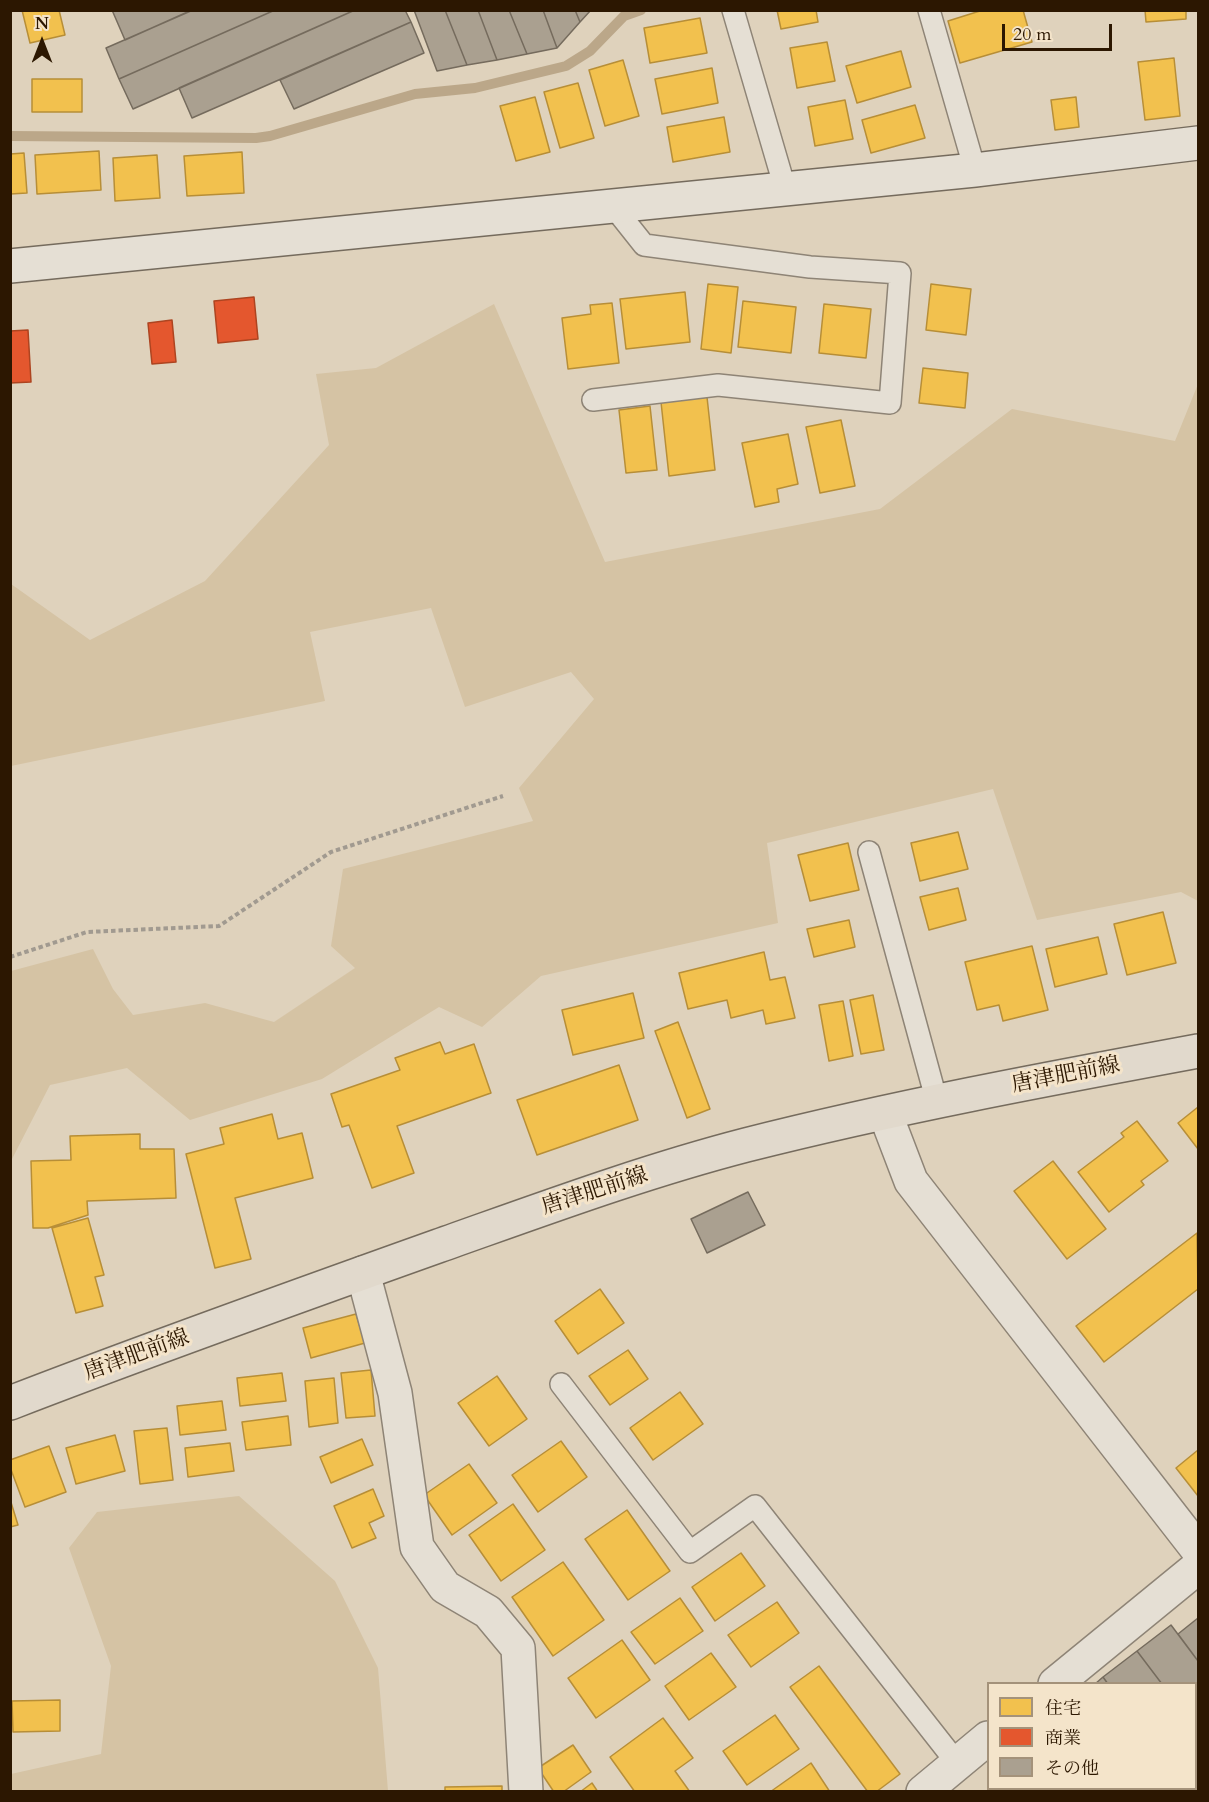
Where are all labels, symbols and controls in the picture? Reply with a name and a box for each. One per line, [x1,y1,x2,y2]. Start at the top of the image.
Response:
north arrow [12,12,72,72]
scale bar [1005,12,1114,50]
text: N [35,13,49,35]
text: 20 m [1013,22,1052,47]
street label: 唐津肥前線 [1009,1053,1123,1099]
street label: 唐津肥前線 [539,1162,651,1222]
street label: 唐津肥前線 [81,1325,193,1387]
legend [987,1682,1197,1790]
text: 住宅 [1045,1696,1081,1721]
text: 商業 [1045,1726,1081,1751]
text: その他 [1045,1756,1099,1781]

